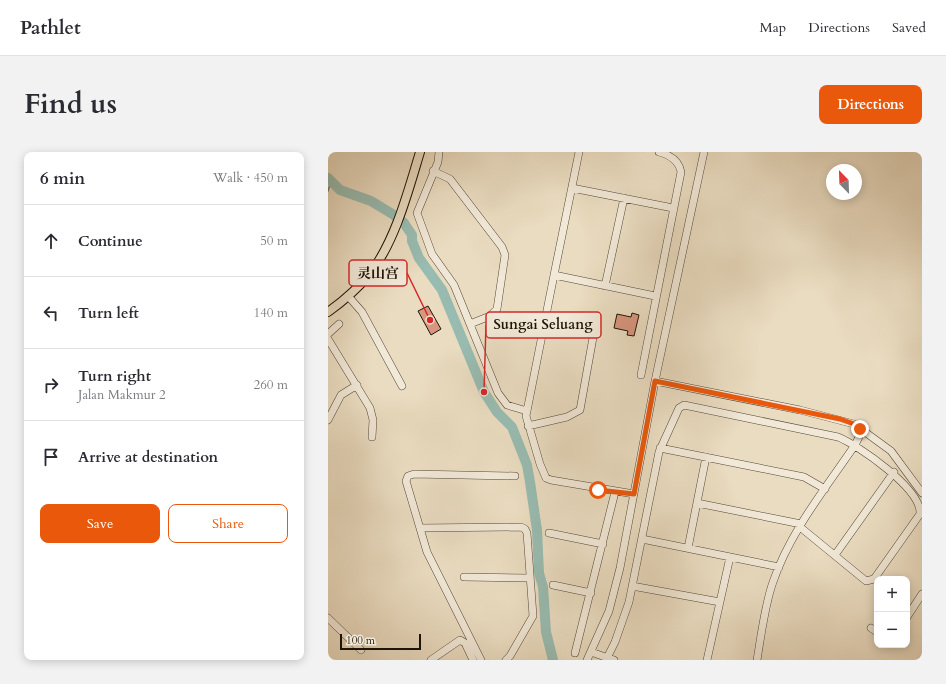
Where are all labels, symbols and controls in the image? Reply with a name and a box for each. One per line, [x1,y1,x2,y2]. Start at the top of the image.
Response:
text: Pathlet [20,15,81,41]
text: Map [760,18,786,37]
text: Directions [808,18,870,37]
text: Saved [892,18,926,37]
text: Find us [24,85,117,123]
button: Directions [819,85,922,124]
north arrow [826,164,862,200]
text: 6 min [40,167,85,190]
text: Walk · 450 m [213,169,288,187]
icon: ahead [40,230,62,252]
text: Continue [78,231,143,251]
text: 50 m [260,232,288,250]
callout: 灵山宫 [349,260,407,286]
text: 灵山宫 [357,264,399,283]
icon: left [40,302,62,324]
text: Turn left [78,303,139,323]
text: 140 m [254,304,288,322]
callout: Sungai Seluang [486,312,601,338]
text: Sungai Seluang [493,315,593,334]
text: Turn right [78,366,151,386]
icon: right [40,374,62,396]
text: 260 m [254,376,288,394]
text: Jalan Makmur 2 [78,386,166,404]
route end [851,420,869,438]
icon: arrive [40,446,62,468]
text: Arrive at destination [78,447,218,467]
route start [589,481,607,499]
button: Save [40,504,160,543]
button: Share [168,504,288,543]
map controls [874,576,910,648]
button: + [874,576,910,612]
button: − [874,612,910,648]
scale bar [340,632,421,651]
text: 100 m [346,633,375,648]

